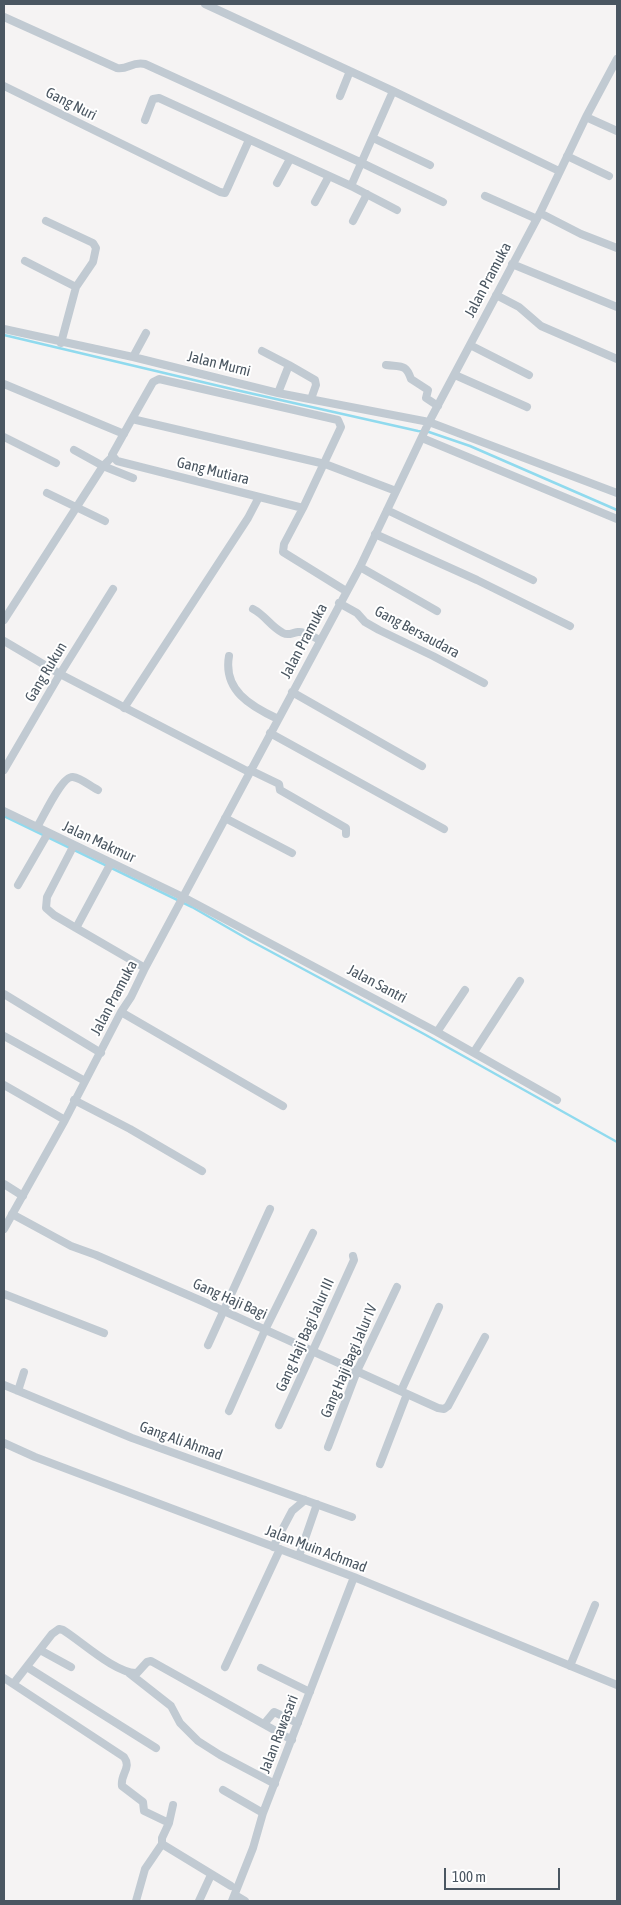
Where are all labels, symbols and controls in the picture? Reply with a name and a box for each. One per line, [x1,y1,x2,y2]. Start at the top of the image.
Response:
street label: Gang Nuri [43,84,99,124]
street label: Jalan Pramuka [461,240,515,320]
street label: Jalan Murni [186,347,252,381]
street label: Gang Mutiara [175,453,251,489]
street label: Jalan Pramuka [277,601,331,681]
street label: Gang Bersaudara [371,602,463,662]
street label: Gang Rukun [21,639,71,705]
street label: Jalan Makmur [60,817,138,867]
street label: Jalan Pramuka [87,958,141,1038]
street label: Jalan Santri [344,961,410,1007]
street label: Gang Haji Bagi [190,1275,270,1323]
street label: Gang Haji Bagi Jalur III [272,1275,338,1395]
street label: Gang Haji Bagi Jalur IV [317,1301,381,1421]
street label: Gang Ali Ahmad [137,1418,225,1464]
street label: Jalan Muin Achmad [263,1521,369,1577]
street label: Jalan Rawasari [256,1692,302,1776]
scale bar [446,1858,562,1890]
text: 100 m [452,1868,486,1885]

